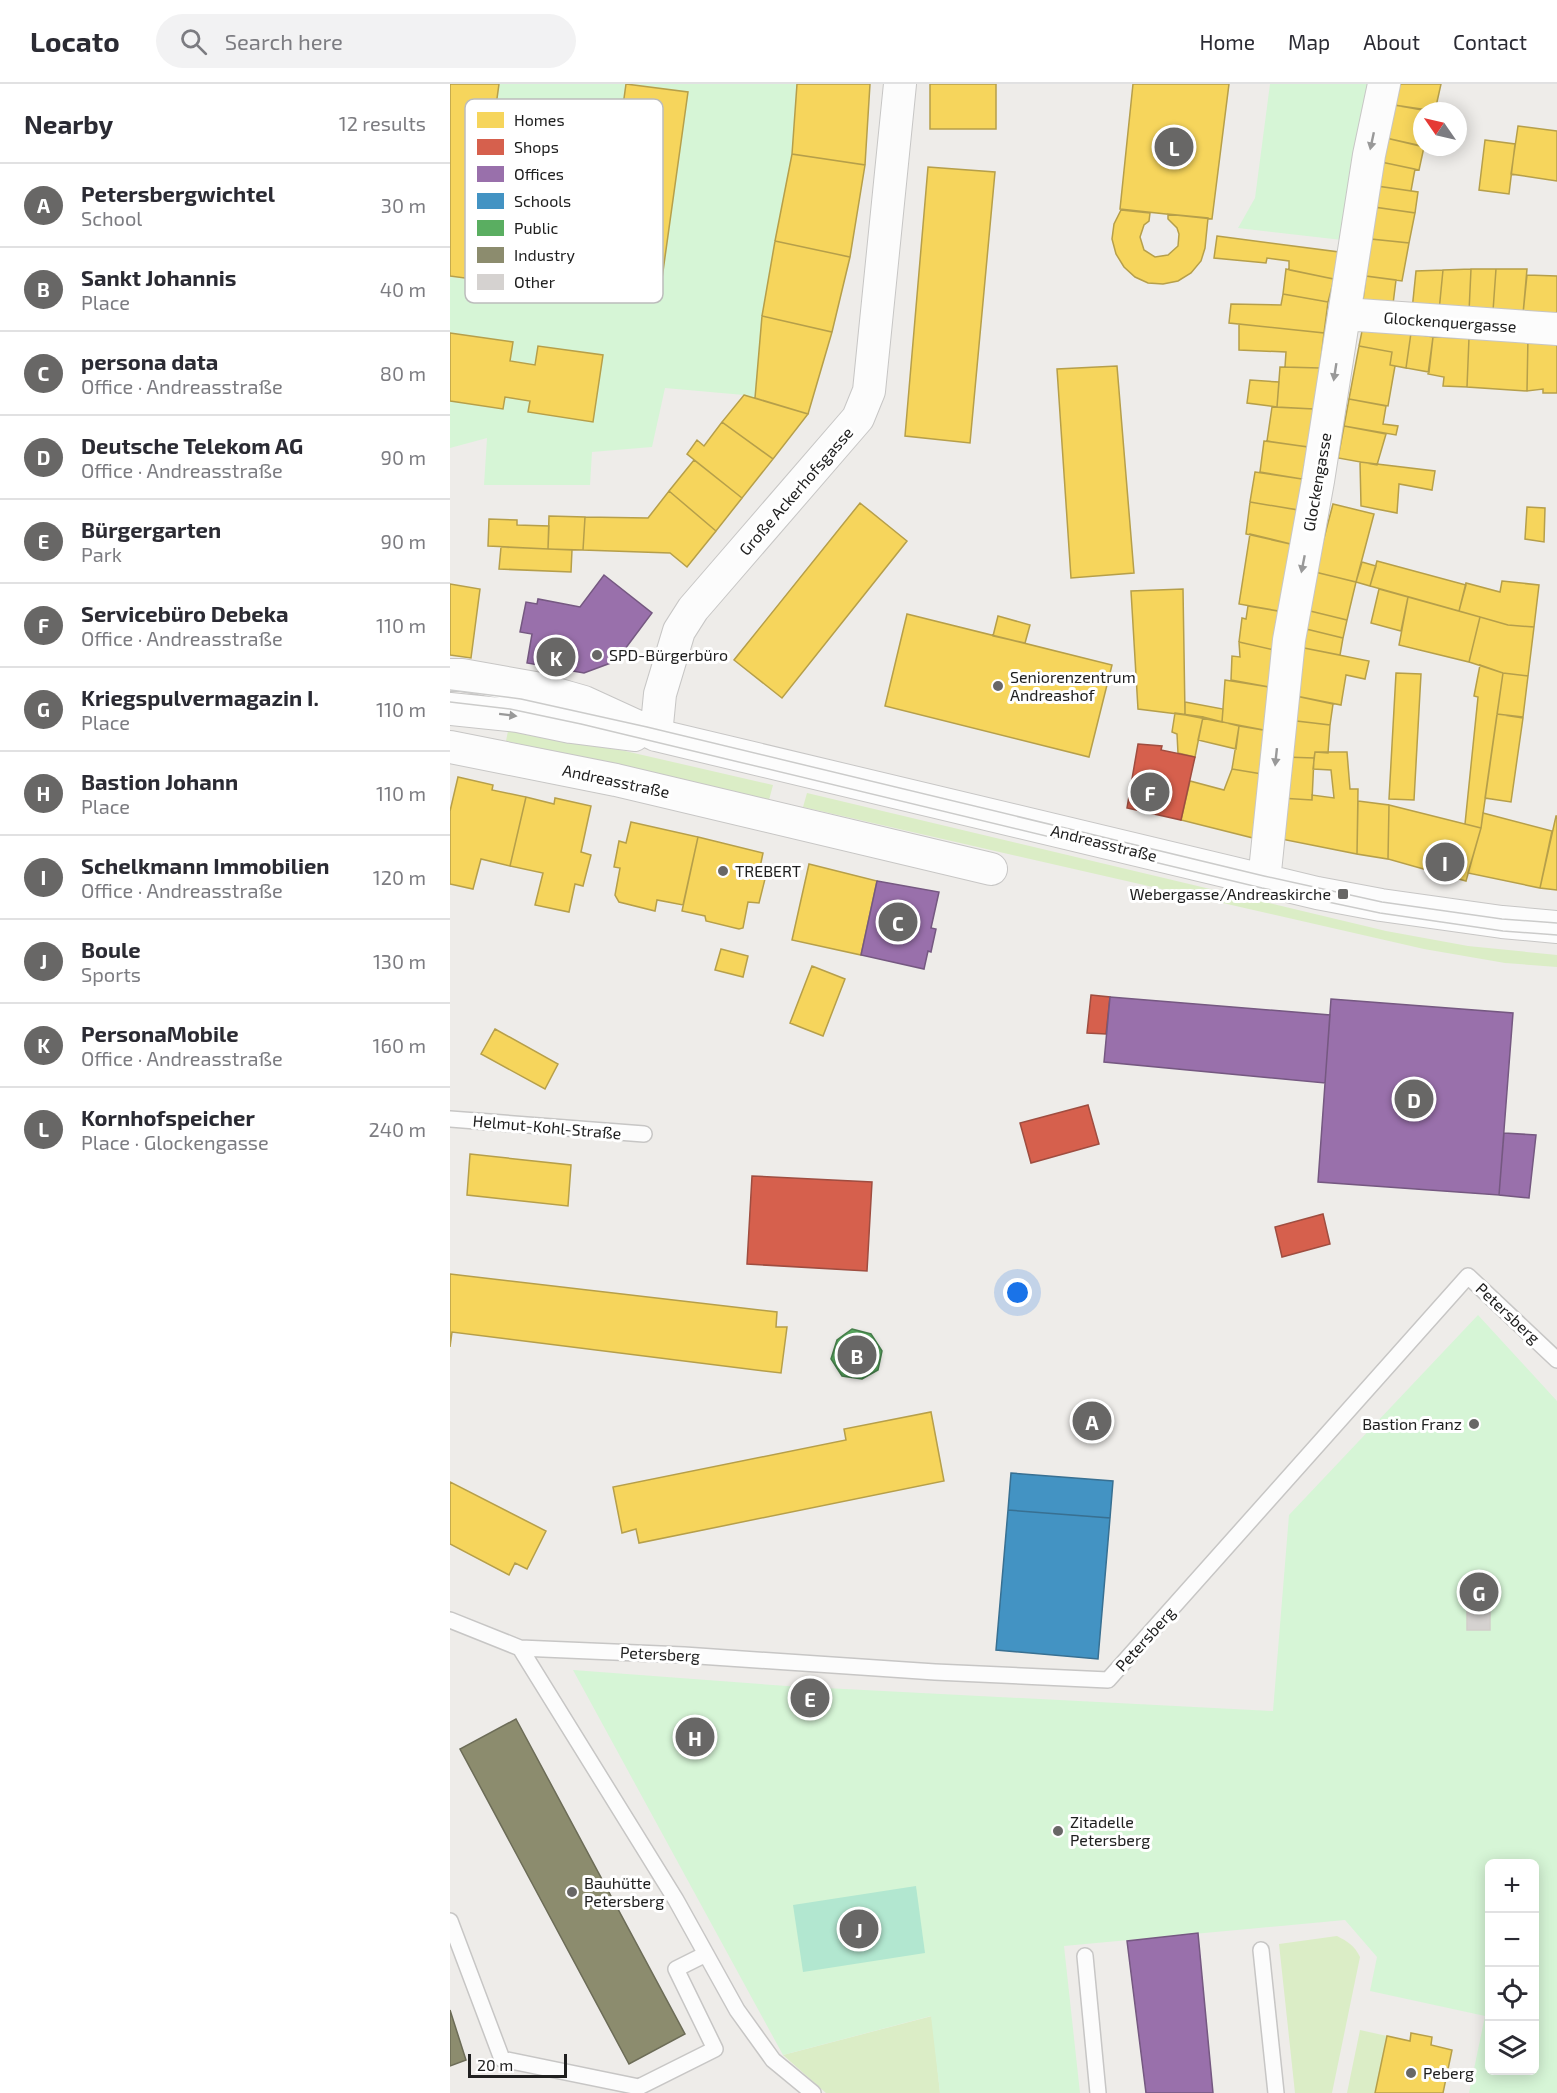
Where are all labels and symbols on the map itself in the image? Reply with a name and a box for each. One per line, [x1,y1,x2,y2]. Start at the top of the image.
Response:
legend [465,99,663,303]
north arrow [1413,102,1467,156]
text: Homes [514,110,565,129]
pin: L [1154,124,1194,170]
one-way arrow [1366,132,1376,150]
text: Shops [514,137,559,156]
text: Offices [514,164,564,183]
text: Schools [514,191,571,210]
text: Public [514,218,558,237]
text: Industry [514,245,575,264]
text: Other [514,272,556,291]
street label: Glockenquergasse [1383,307,1517,336]
one-way arrow [1330,362,1339,381]
street label: Große Ackerhofsgasse [735,423,856,559]
street label: Glockengasse [1298,431,1335,533]
one-way arrow [1298,555,1307,574]
pin: K [536,634,576,680]
place label: SPD-Bürgerbüro [609,645,728,664]
marker: SPD-Bürgerbüro [590,648,604,662]
place label: Seniorenzentrum Andreashof [1010,667,1136,704]
marker: Seniorenzentrum Andreashof [991,679,1005,693]
one-way arrow [499,710,518,720]
one-way arrow [1271,748,1281,767]
street label: Andreasstraße [561,760,671,801]
pin: F [1130,770,1170,814]
street label: Andreasstraße [1049,820,1159,865]
pin: I [1426,840,1464,884]
place label: TREBERT [735,861,801,880]
marker: TREBERT [716,864,730,878]
place label: Webergasse/Andreaskirche [1129,884,1331,903]
marker: Webergasse/Andreaskirche [1336,887,1350,901]
pin: C [878,900,918,944]
pin: D [1394,1076,1434,1122]
street label: Helmut-Kohl-Straße [472,1111,622,1142]
your location [1003,1278,1032,1307]
street label: Petersberg [1473,1278,1544,1347]
pin: B [838,1332,876,1378]
pin: A [1072,1398,1112,1444]
place label: Bastion Franz [1362,1414,1462,1433]
marker: Bastion Franz [1467,1417,1481,1431]
pin: G [1460,1570,1498,1614]
street label: Petersberg [1111,1602,1179,1675]
street label: Petersberg [619,1642,701,1665]
pin: E [790,1676,830,1720]
pin: H [676,1714,714,1760]
place label: Zitadelle Petersberg [1070,1812,1150,1849]
marker: Zitadelle Petersberg [1051,1824,1065,1838]
place label: Bauhütte Petersberg [584,1873,664,1910]
marker: Bauhütte Petersberg [565,1885,579,1899]
pin: J [840,1906,878,1952]
scale bar [468,2051,567,2078]
place label: Peberg [1423,2063,1474,2082]
marker: Peberg [1404,2066,1418,2080]

